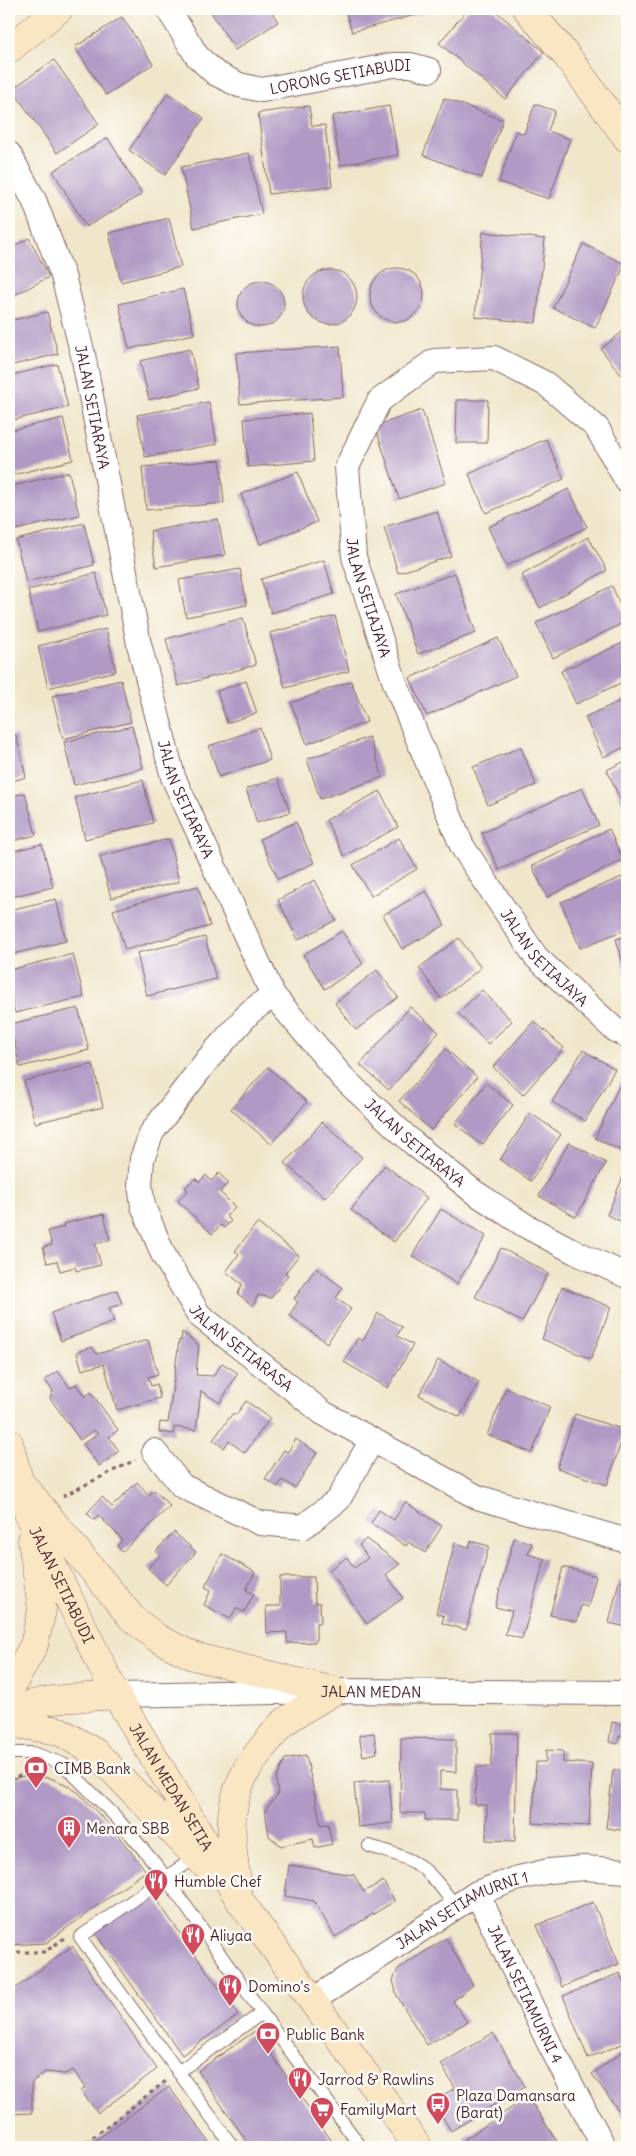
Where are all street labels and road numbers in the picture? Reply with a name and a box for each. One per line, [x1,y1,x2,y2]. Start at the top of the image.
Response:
street label: LORONG SETIABUDI [268,55,411,98]
street label: JALAN SETIARAYA [71,343,114,471]
street label: JALAN SETIAJAYA [343,537,396,660]
street label: JALAN SETIARAYA [154,738,219,862]
street label: JALAN SETIAJAYA [497,905,593,1010]
street label: JALAN SETIARAYA [361,1094,469,1191]
street label: JALAN SETIARASA [186,1301,297,1395]
street label: JALAN SETIABUDI [26,1523,99,1646]
street label: JALAN MEDAN [320,1681,421,1701]
street label: JALAN MEDAN SETIA [126,1720,217,1854]
street label: JALAN SETIAMURNI 1 [392,1867,530,1953]
street label: JALAN SETIAMURNI 4 [484,1922,568,2067]

